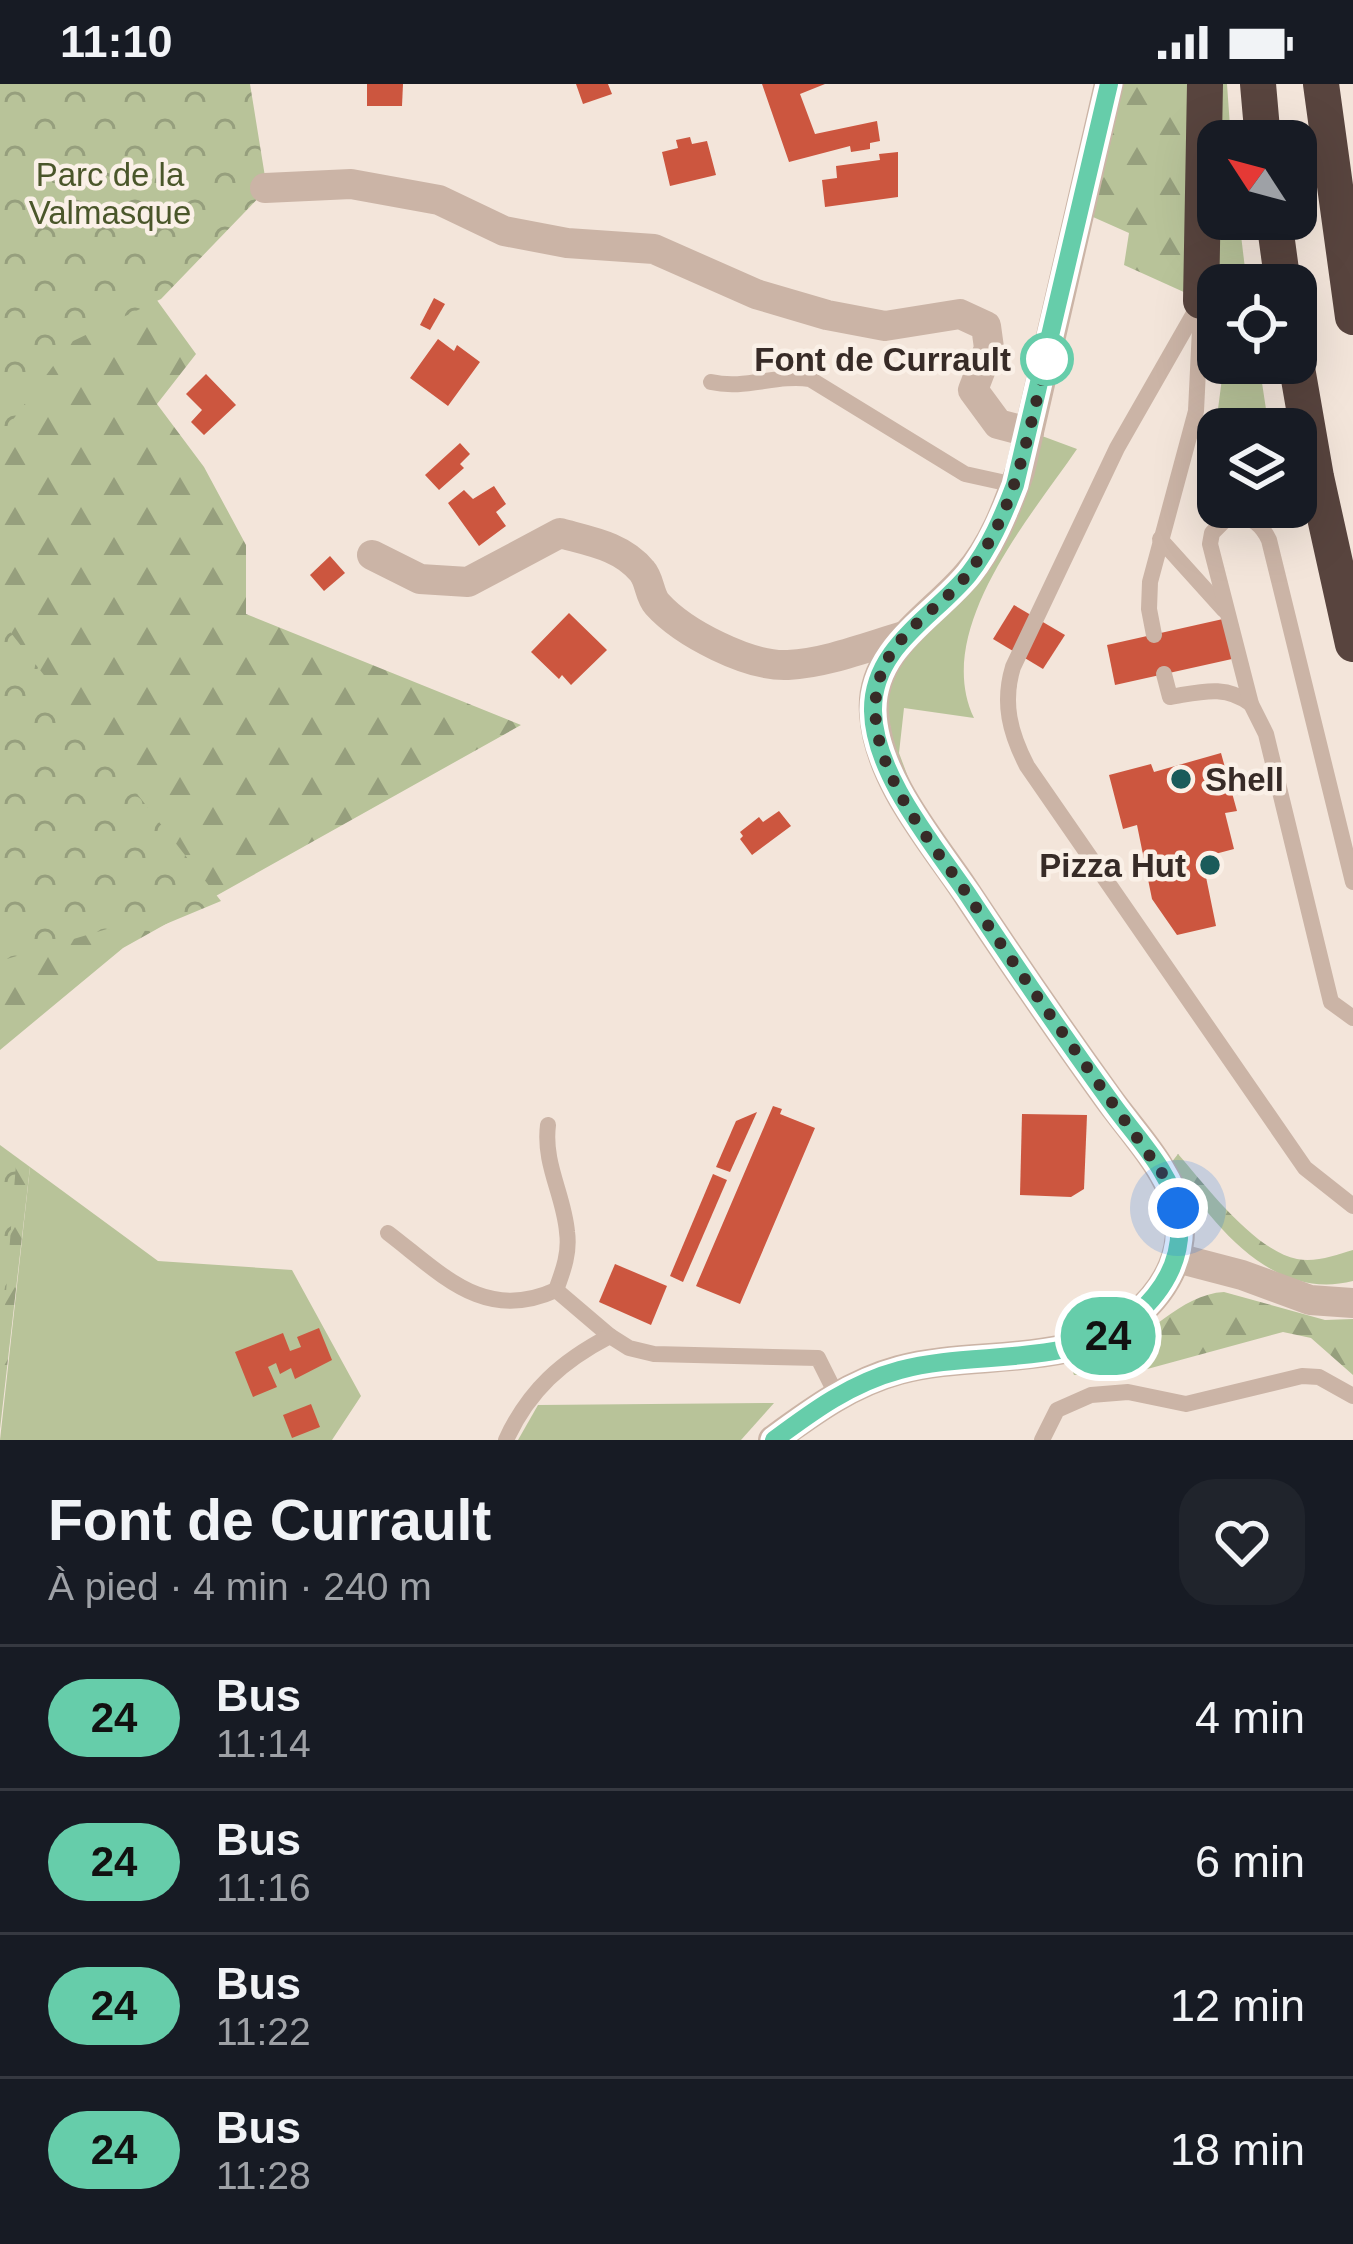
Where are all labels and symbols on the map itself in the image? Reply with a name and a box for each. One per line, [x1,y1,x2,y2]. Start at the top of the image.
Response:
north arrow [1197,120,1317,240]
park label: Parc de la Valmasque [29,156,191,231]
marker: Font de Currault [1022,334,1072,384]
place label: Font de Currault [754,341,1011,378]
place label: Shell [1205,761,1284,798]
marker: Shell [1168,766,1194,792]
place label: Pizza Hut [1039,847,1186,884]
marker: Pizza Hut [1197,852,1223,878]
your location [1148,1178,1208,1238]
line badge: 24 [1054,1297,1162,1375]

